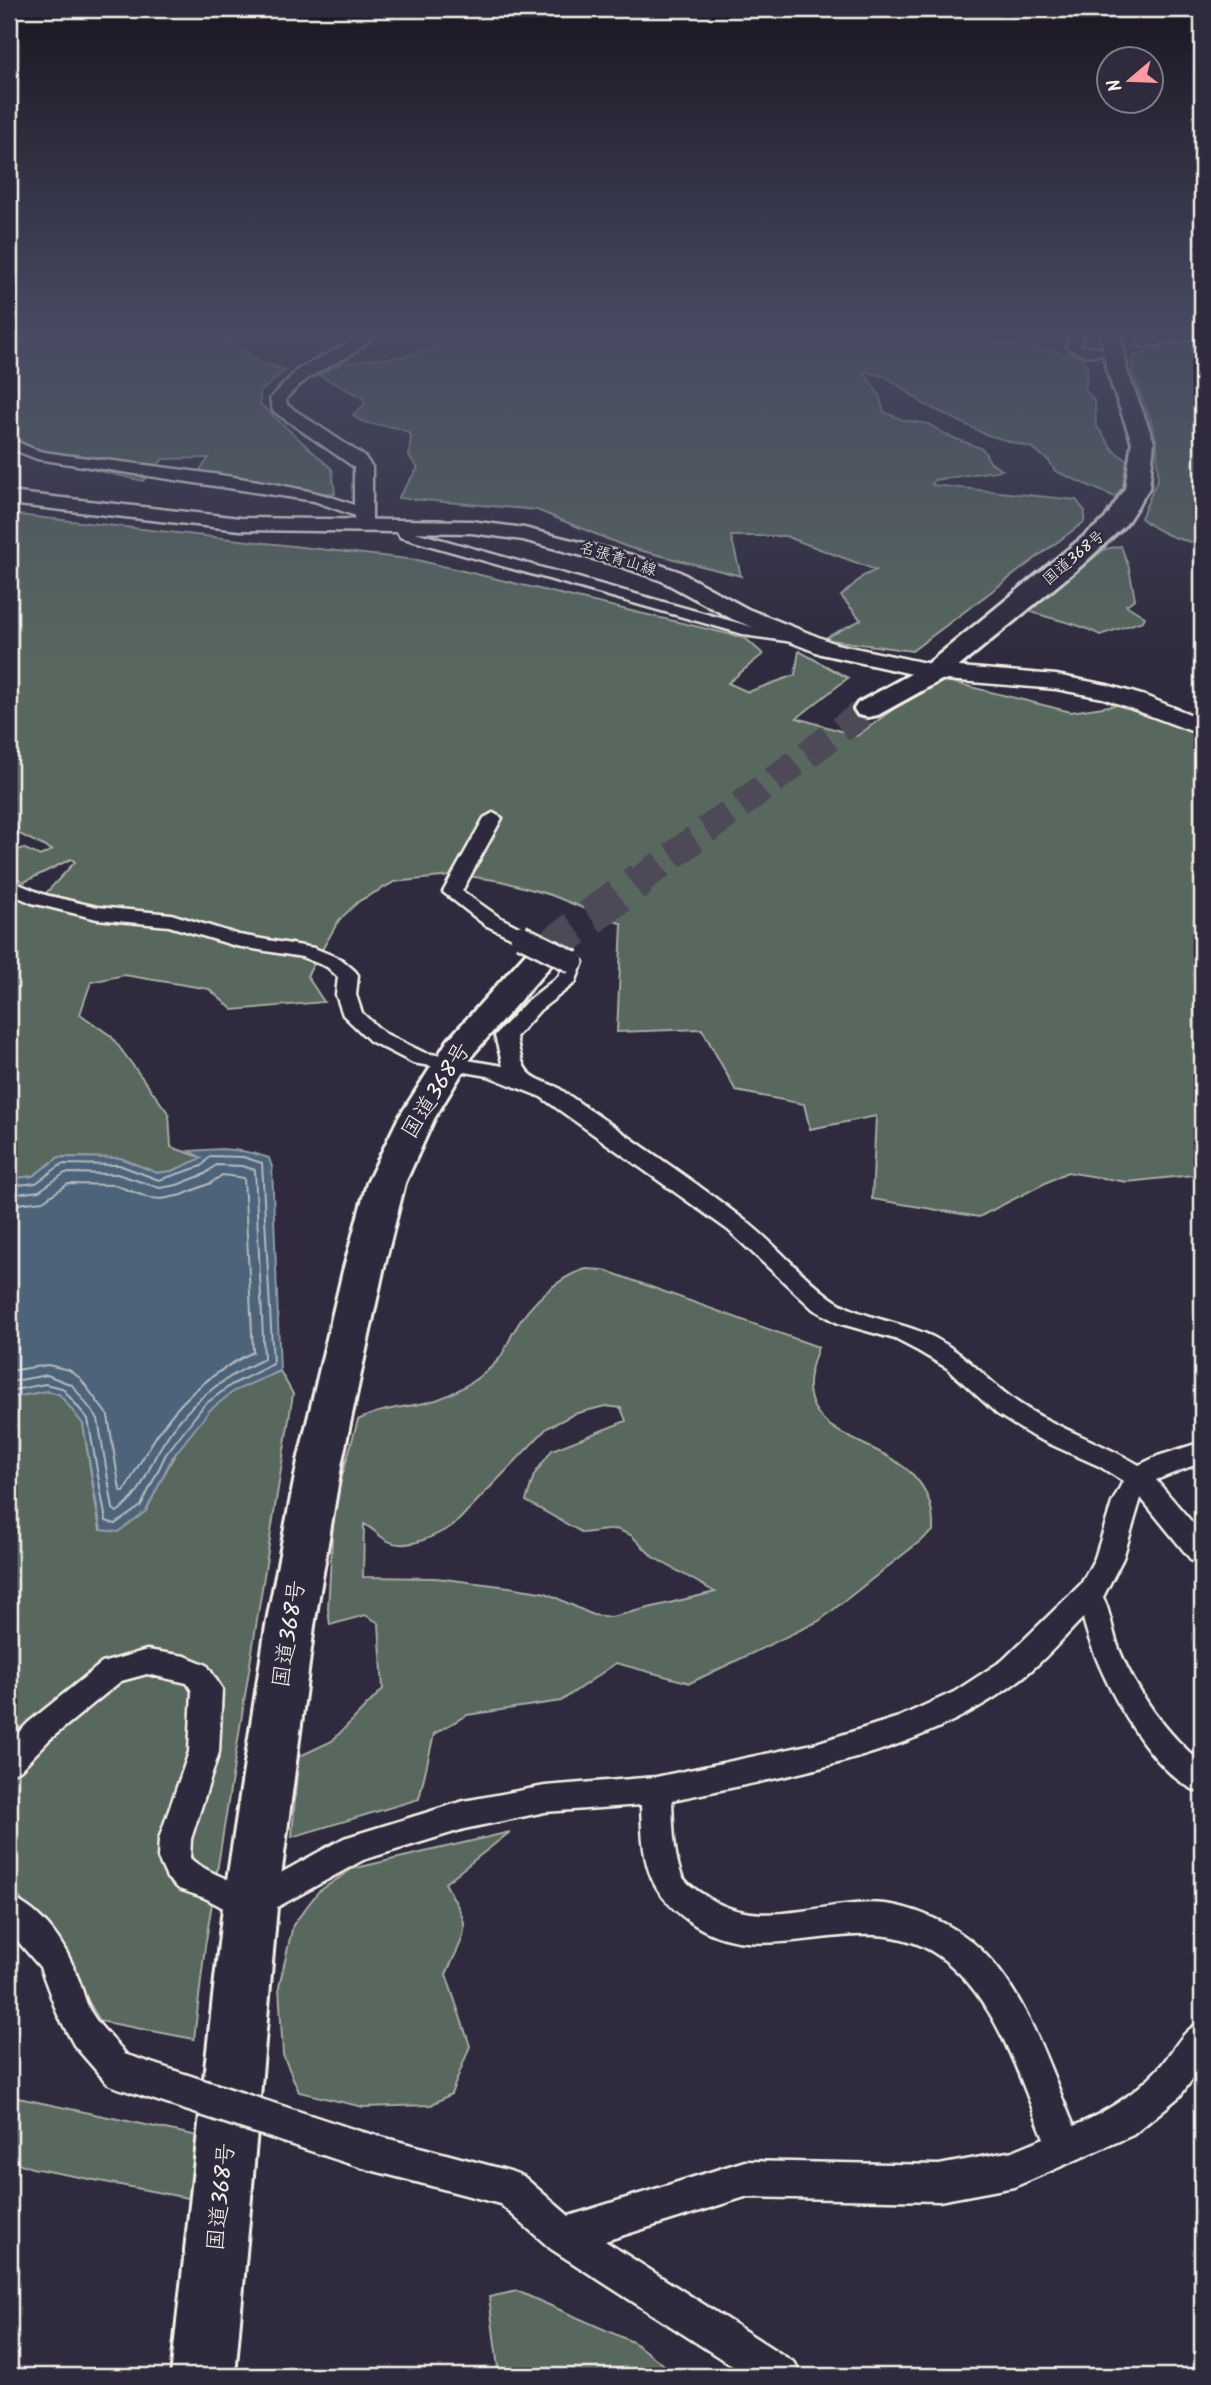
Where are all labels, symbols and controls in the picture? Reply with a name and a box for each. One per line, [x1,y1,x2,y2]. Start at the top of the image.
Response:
north arrow [1096,46,1166,116]
text: N [1100,74,1132,95]
street label: 国道368号 [1037,524,1111,592]
street label: 名張青山線 [576,535,660,583]
street label: 国道368号 [393,1035,481,1147]
street label: 国道368号 [264,1577,316,1691]
street label: 国道368号 [198,2141,246,2253]

